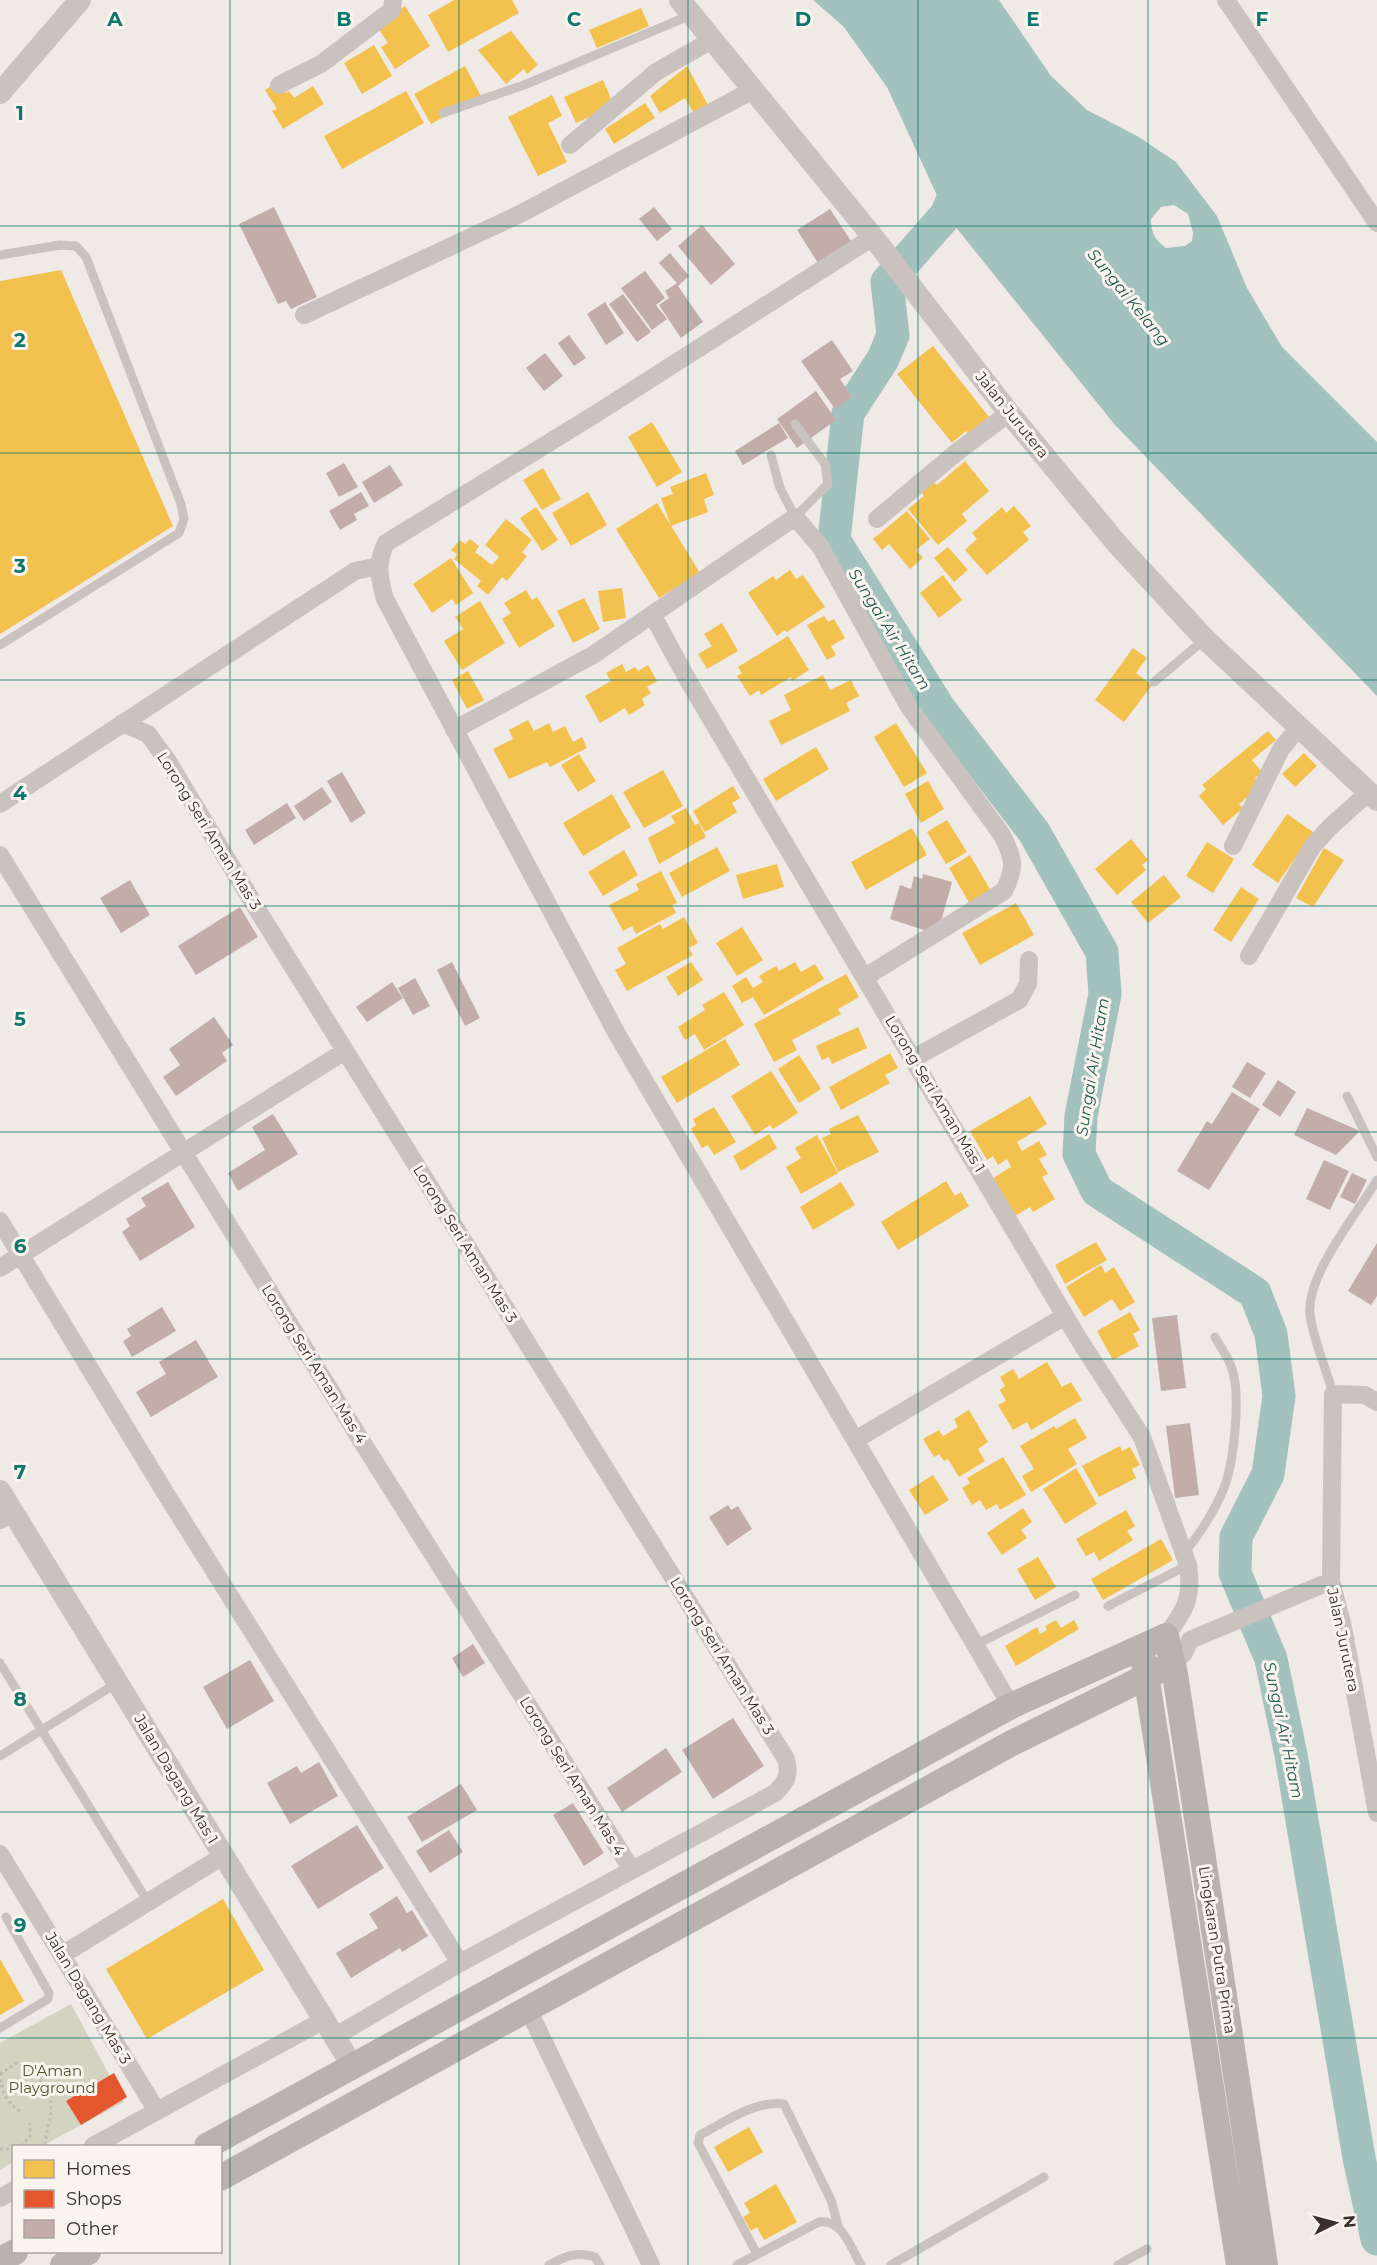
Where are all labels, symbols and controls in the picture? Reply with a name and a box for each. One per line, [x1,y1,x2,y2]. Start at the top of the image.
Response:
text: A [106,7,123,31]
text: B [336,7,352,31]
text: C [567,7,582,31]
text: D [795,7,811,31]
text: E [1026,7,1040,31]
text: F [1256,7,1269,31]
text: 1 [16,101,24,125]
water label: Sungai Kelang [1084,245,1174,350]
text: 2 [14,328,26,352]
street label: Jalan Jurutera [971,367,1053,462]
text: 3 [13,554,26,578]
water label: Sungai Air Hitam [845,565,935,693]
street label: Lorong Seri Aman Mas 3 [153,748,266,913]
text: 4 [13,781,27,805]
water label: Sungai Air Hitam [1072,997,1113,1137]
text: 5 [14,1007,26,1031]
street label: Lorong Seri Aman Mas 1 [881,1012,990,1175]
street label: Lorong Seri Aman Mas 3 [409,1161,522,1326]
text: 6 [14,1234,27,1258]
street label: Lorong Seri Aman Mas 4 [258,1281,371,1447]
text: 7 [14,1460,26,1484]
street label: Lorong Seri Aman Mas 3 [666,1573,779,1738]
street label: Jalan Jurutera [1323,1585,1364,1694]
water label: Sungai Air Hitam [1260,1660,1307,1800]
text: 8 [13,1687,27,1711]
street label: Lorong Seri Aman Mas 4 [516,1693,629,1859]
street label: Jalan Dagang Mas 1 [130,1710,223,1847]
street label: Lingkaran Putra Prima [1195,1865,1240,2035]
text: 9 [14,1913,26,1937]
street label: Jalan Dagang Mas 3 [41,1927,135,2067]
park label: D'Aman Playground [8,2061,96,2097]
legend [12,2145,222,2253]
text: Homes [66,2158,131,2180]
text: Shops [66,2188,122,2210]
north arrow [1305,2193,1365,2253]
text: N [1339,2214,1360,2229]
text: Other [66,2218,119,2240]

